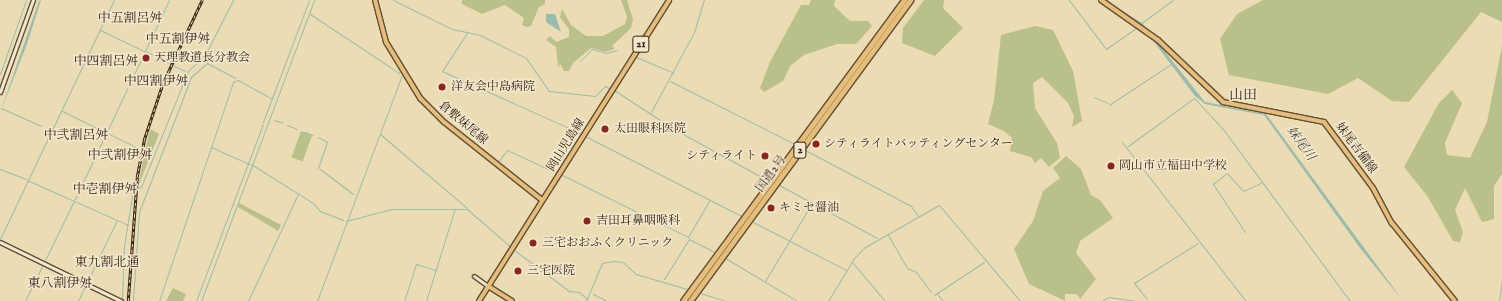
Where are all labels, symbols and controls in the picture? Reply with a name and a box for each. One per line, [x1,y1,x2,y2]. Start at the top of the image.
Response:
district label: 中五割呂舛 [98,11,162,27]
district label: 中五割伊舛 [146,32,210,48]
road number: 21 [632,35,650,53]
place label: 天理教道長分教会 [154,51,250,65]
marker: 天理教道長分教会 [141,53,151,63]
district label: 中四割呂舛 [74,54,138,70]
district label: 中四割伊舛 [124,74,188,90]
place label: 洋友会中島病院 [451,80,535,94]
marker: 洋友会中島病院 [436,81,448,93]
district label: 山田 [1229,87,1257,103]
street label: 倉敷妹尾線 [435,98,491,148]
street label: 岡山児島線 [544,116,588,174]
street label: 妹尾吉備線 [1332,120,1380,176]
place label: 太田眼科医院 [614,122,686,136]
marker: 太田眼科医院 [599,123,611,135]
water label: 妹尾川 [1282,124,1318,164]
district label: 中弐割呂舛 [44,128,108,144]
place label: シティライトバッティングセンター [824,137,1016,151]
marker: シティライトバッティングセンター [811,139,821,149]
road number: 2 [793,141,807,159]
district label: 中弐割伊舛 [88,148,152,164]
place label: シティライト [685,149,757,163]
marker: シティライト [760,151,770,161]
street label: 国道2号 [753,153,789,195]
place label: 岡山市立福田中学校 [1119,159,1227,173]
marker: 岡山市立福田中学校 [1106,161,1116,171]
district label: 中壱割伊舛 [73,182,137,198]
place label: キミセ醤油 [779,201,839,215]
marker: キミセ醤油 [766,203,776,213]
place label: 吉田耳鼻咽喉科 [596,214,680,228]
marker: 吉田耳鼻咽喉科 [581,215,593,227]
place label: 三宅おおふくクリニック [542,236,674,250]
marker: 三宅おおふくクリニック [527,237,539,249]
district label: 東九割北通 [75,255,139,271]
place label: 三宅医院 [527,264,575,278]
marker: 三宅医院 [512,265,524,277]
district label: 東八割伊舛 [28,276,92,292]

